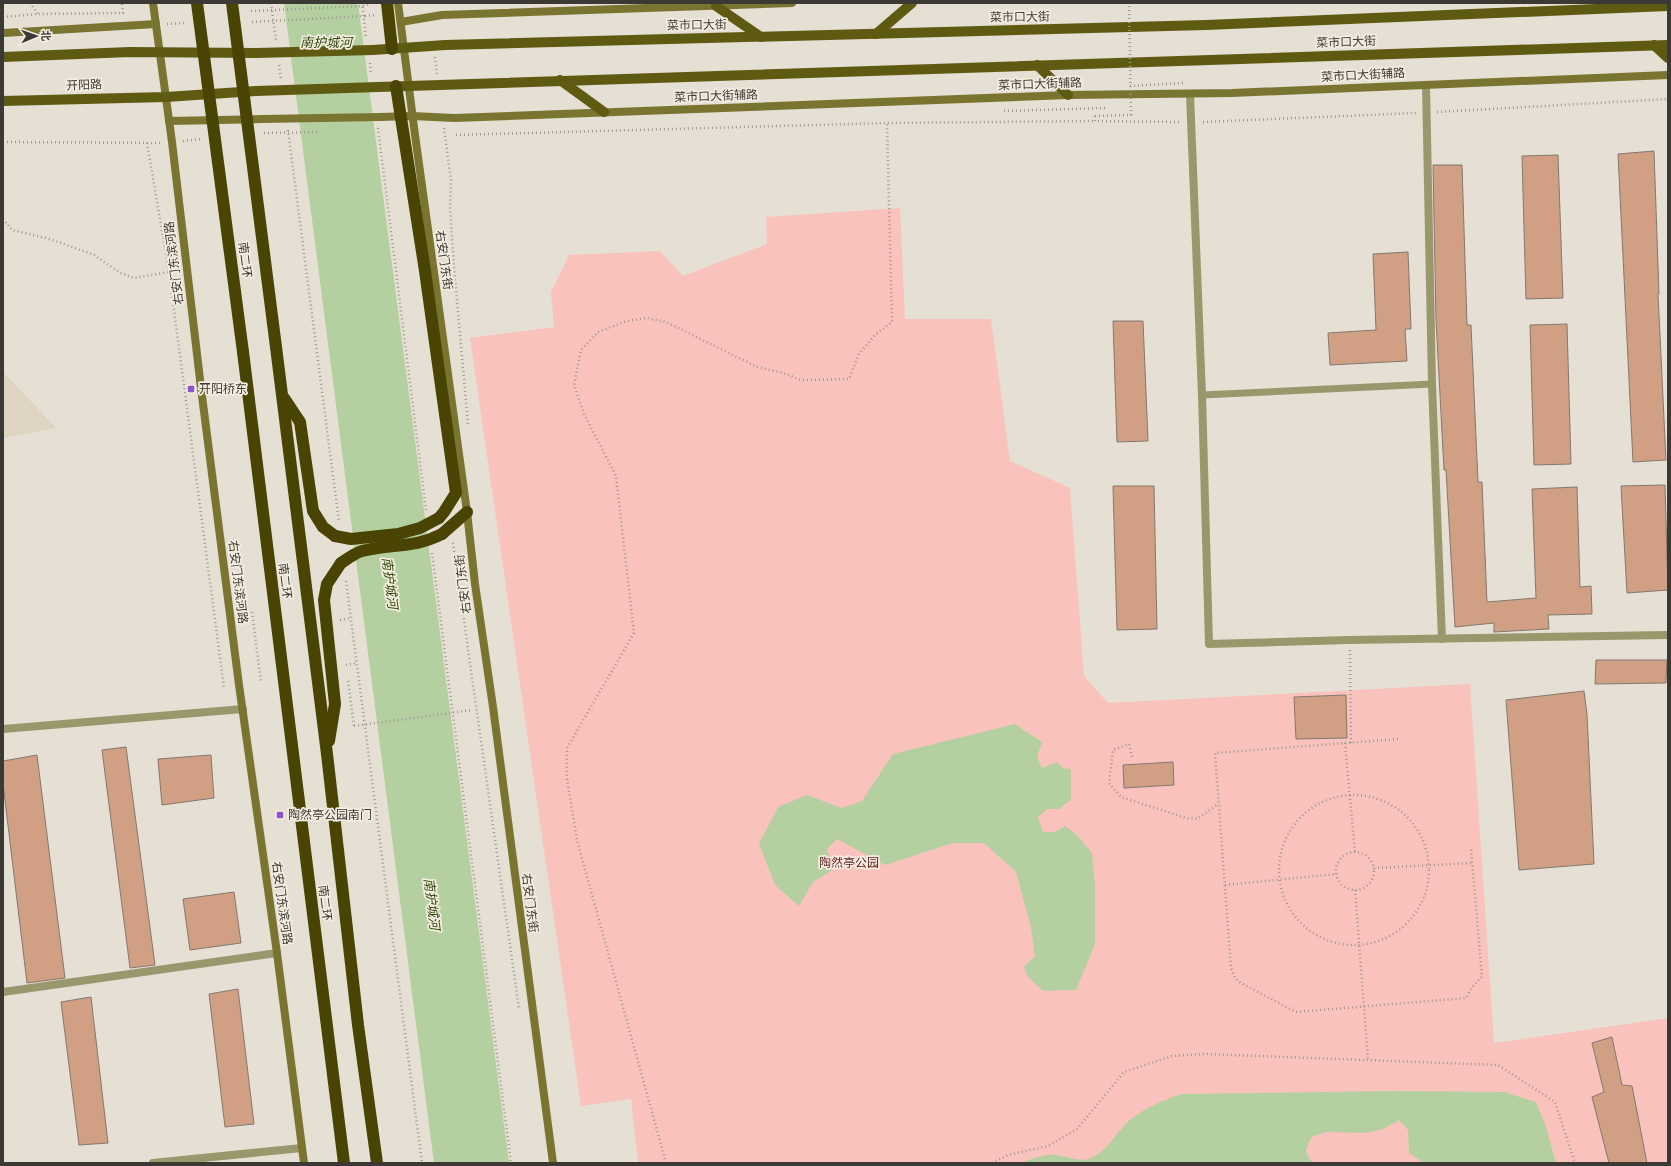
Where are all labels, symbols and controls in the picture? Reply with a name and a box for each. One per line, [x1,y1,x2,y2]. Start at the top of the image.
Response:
street label: 菜市口大街 [990,9,1050,25]
north arrow [16,16,56,56]
street label: 菜市口大街 [667,17,727,33]
text: 北 [40,30,52,41]
street label: 菜市口大街 [1316,34,1376,50]
water label: 南护城河 [300,35,355,50]
street label: 菜市口大街辅路 [1321,66,1405,84]
street label: 菜市口大街辅路 [998,76,1082,92]
street label: 开阳路 [66,77,102,93]
street label: 菜市口大街辅路 [674,88,758,104]
street label: 右安门东滨河路 [162,220,186,306]
street label: 右安门东街 [433,229,455,291]
street label: 南二环 [236,241,254,279]
place label: 开阳桥东 [199,382,247,396]
marker: 开阳桥东 [186,384,196,394]
street label: 右安门东滨河路 [226,539,250,625]
street label: 右安门东街 [452,553,474,615]
water label: 南护城河 [379,556,401,613]
street label: 南二环 [276,562,294,600]
place label: 陶然亭公园南门 [288,808,372,822]
marker: 陶然亭公园南门 [275,810,285,820]
park label: 陶然亭公园 [819,856,879,870]
street label: 右安门东滨河路 [269,860,295,946]
street label: 右安门东街 [519,872,541,934]
water label: 南护城河 [421,877,443,934]
street label: 南二环 [316,884,334,922]

